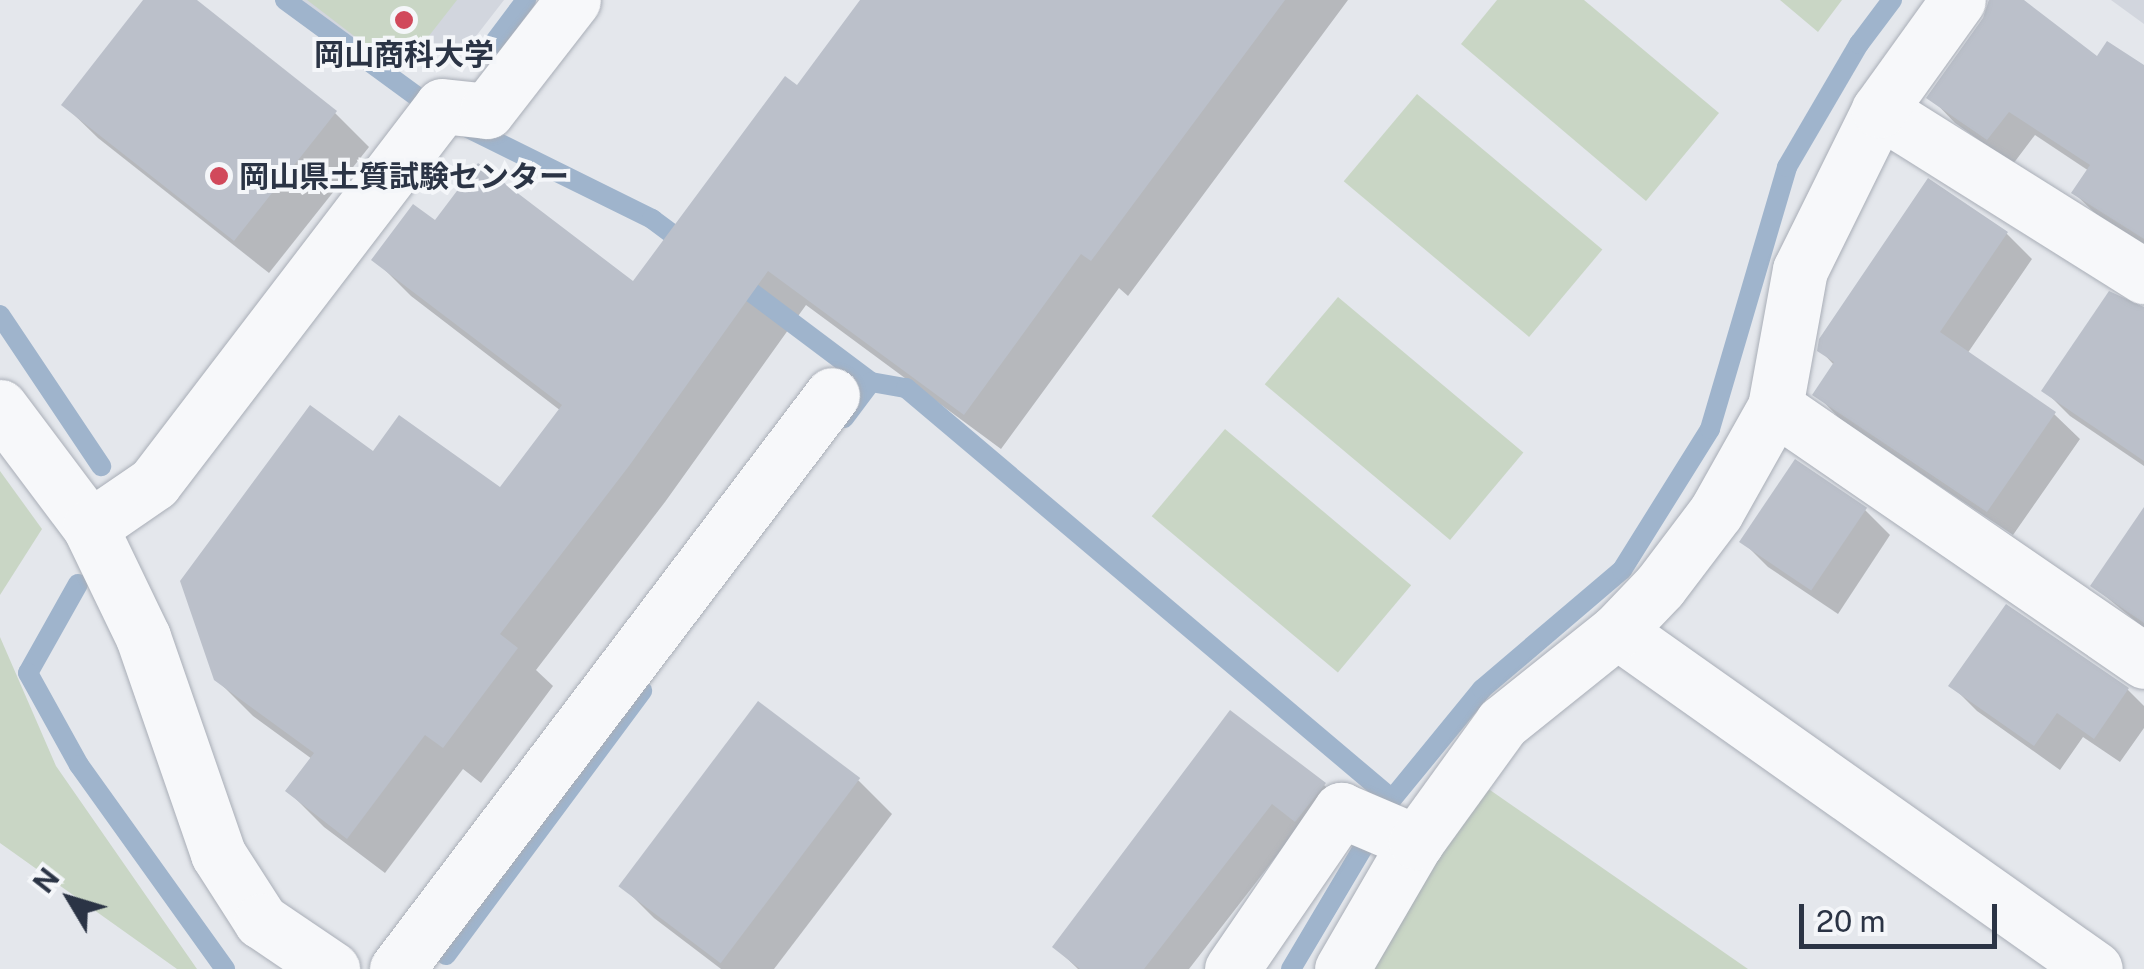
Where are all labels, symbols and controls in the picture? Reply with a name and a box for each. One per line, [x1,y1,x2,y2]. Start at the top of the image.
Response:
marker: 岡山商科大学 [393,9,415,31]
place label: 岡山商科大学 [314,36,494,72]
place label: 岡山県土質試験センター [239,158,569,194]
marker: 岡山県土質試験センター [208,165,230,187]
north arrow [20,849,120,949]
text: N [26,861,66,899]
scale bar [1804,884,2002,946]
text: 20 m [1816,903,1885,939]

